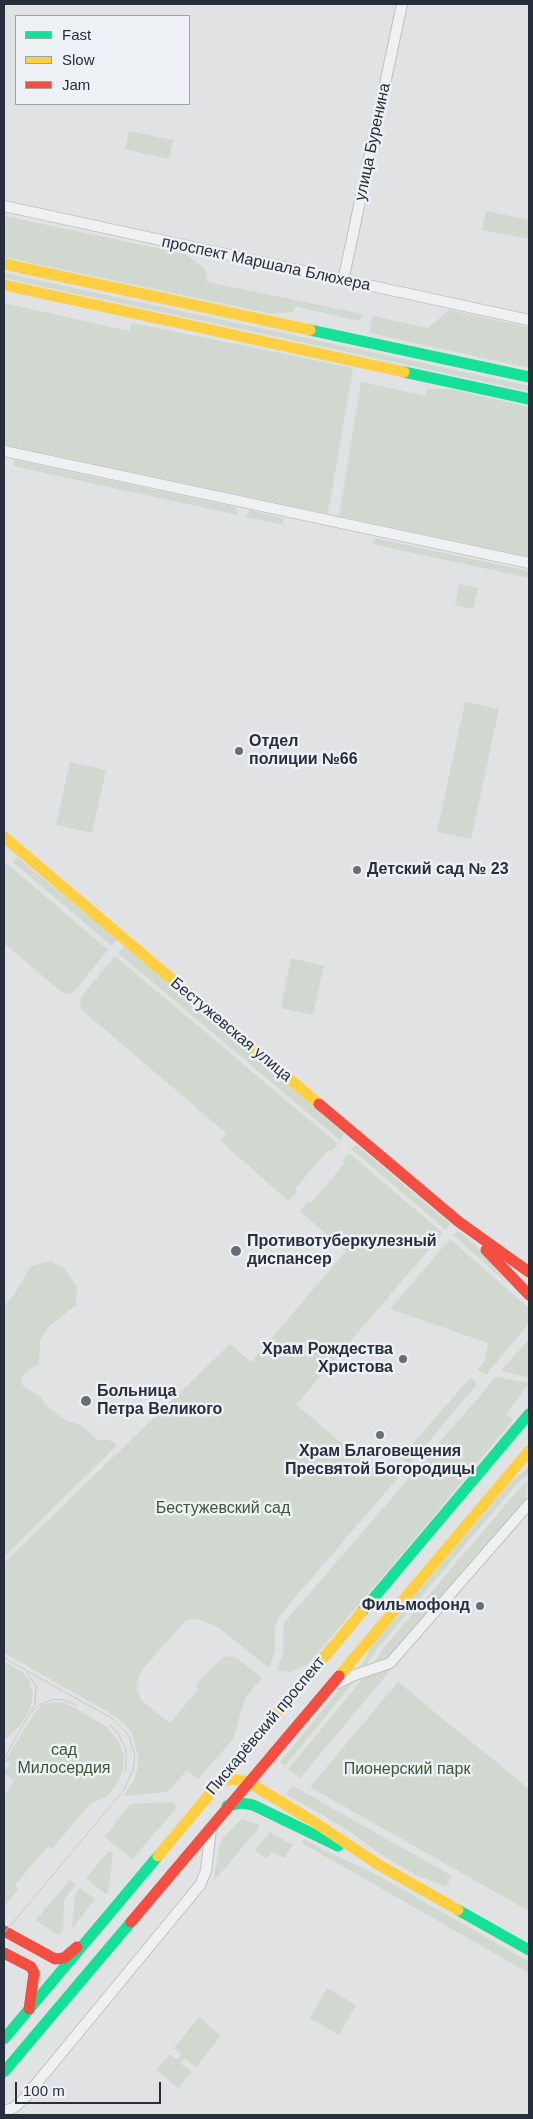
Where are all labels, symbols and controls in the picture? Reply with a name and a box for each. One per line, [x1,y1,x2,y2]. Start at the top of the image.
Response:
legend [15,15,190,105]
text: Fast [62,26,91,43]
text: Slow [62,51,95,68]
text: Jam [62,76,90,93]
street label: улица Буренина [351,81,395,203]
street label: проспект Маршала Блюхера [160,232,372,296]
place label: Отдел полиции №66 [249,732,358,770]
marker: Отдел полиции №66 [233,745,245,757]
place label: Детский сад № 23 [367,860,509,880]
marker: Детский сад № 23 [351,864,363,876]
street label: Бестужевская улица [166,974,296,1086]
place label: Противотуберкулезный диспансер [247,1232,437,1270]
marker: Противотуберкулезный диспансер [229,1244,243,1258]
place label: Храм Рождества Христова [262,1340,393,1378]
marker: Храм Рождества Христова [397,1353,409,1365]
place label: Больница Петра Великого [97,1382,222,1420]
marker: Больница Петра Великого [79,1394,93,1408]
marker: Храм Благовещения Пресвятой Богородицы [374,1429,386,1441]
place label: Храм Благовещения Пресвятой Богородицы [285,1442,475,1480]
park label: Бестужевский сад [156,1499,290,1519]
place label: Фильмофонд [362,1596,470,1616]
marker: Фильмофонд [474,1600,486,1612]
street label: Пискарёвский проспект [203,1653,329,1799]
park label: сад Милосердия [17,1741,111,1779]
park label: Пионерский парк [344,1760,470,1780]
scale bar [18,2072,164,2104]
text: 100 m [23,2082,65,2099]

